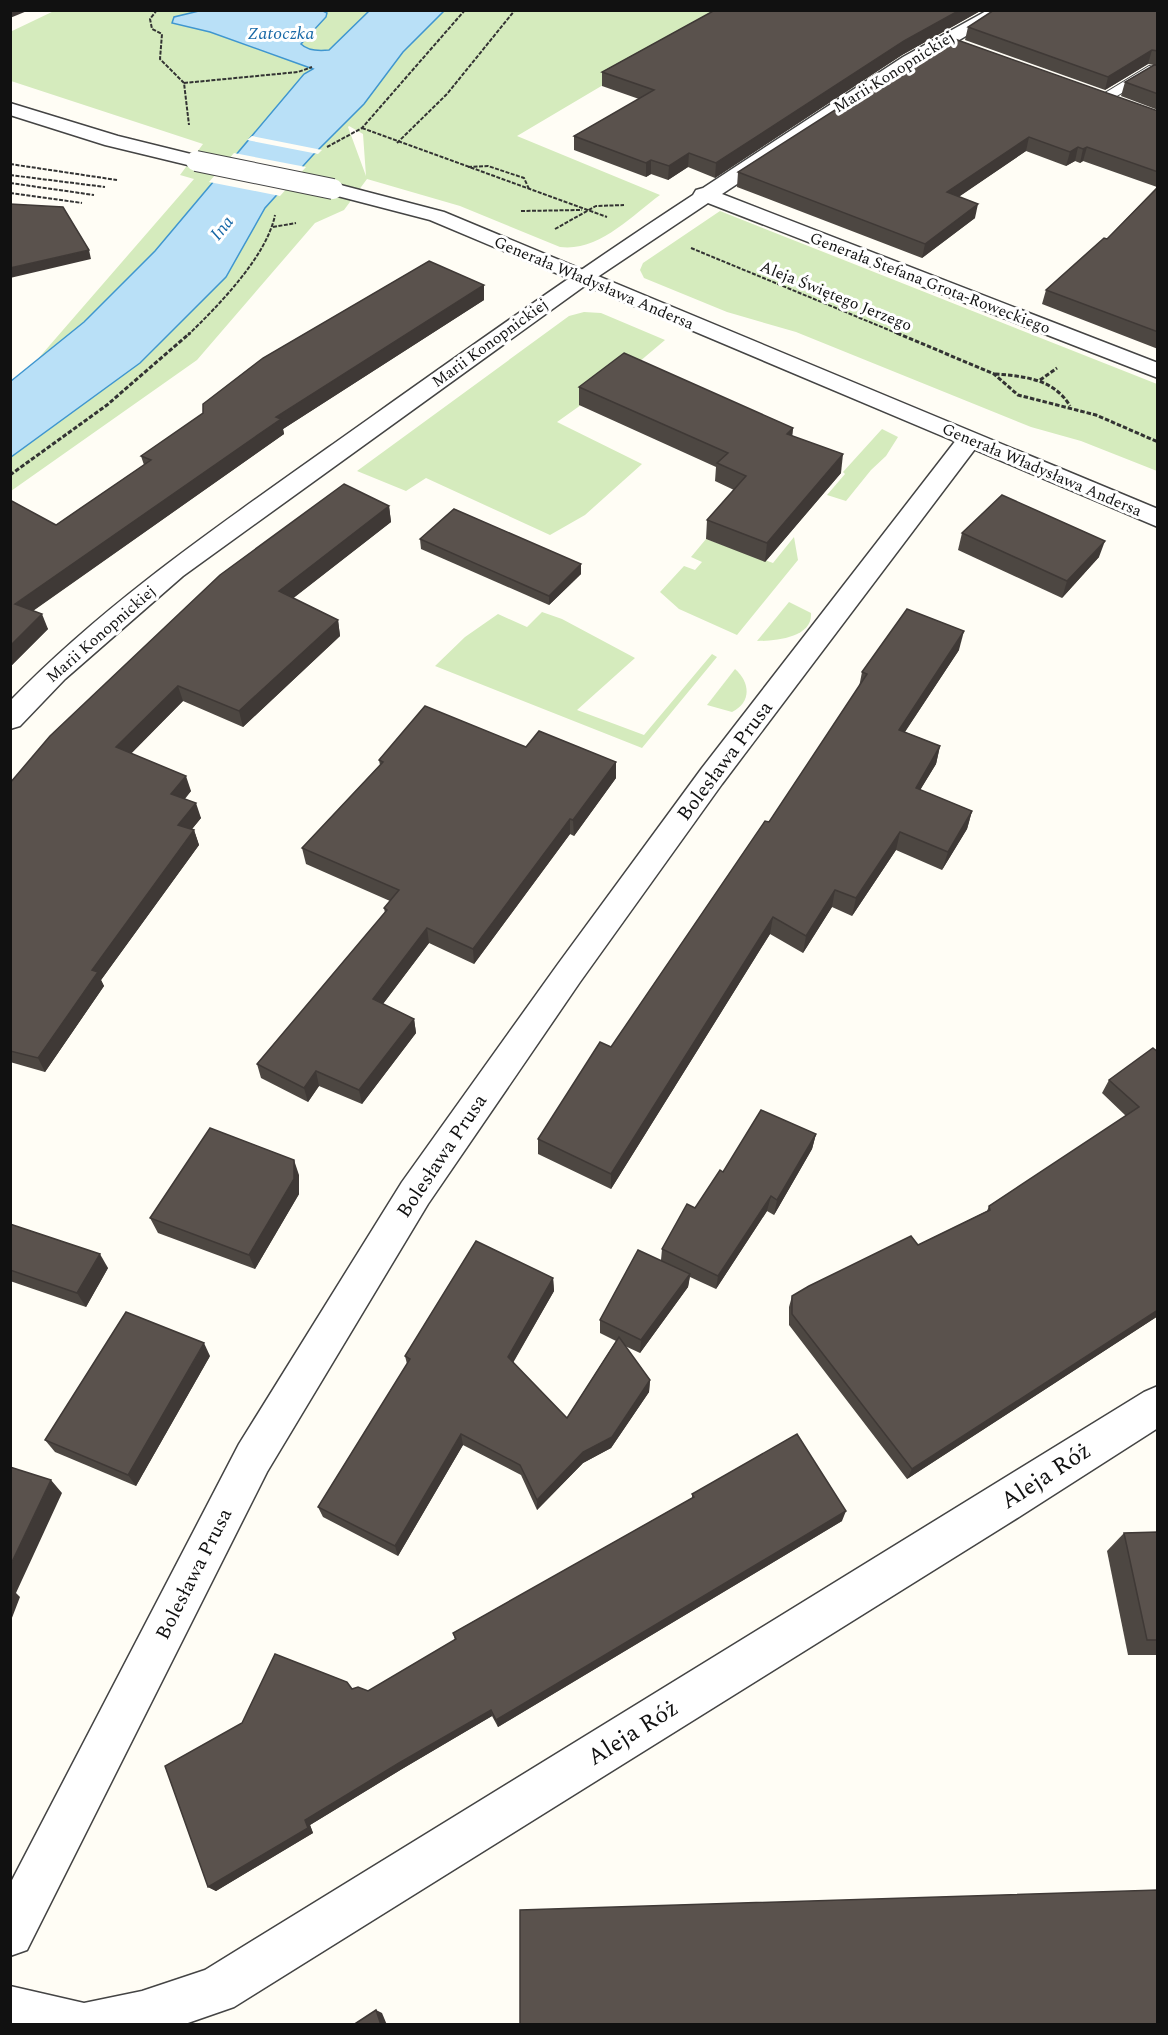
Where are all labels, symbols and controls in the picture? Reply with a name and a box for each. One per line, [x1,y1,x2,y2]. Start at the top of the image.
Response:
water label: Zatoczka [248,20,314,47]
street label: Marii Konopnickiej [829,25,959,119]
water label: Ina [204,210,240,246]
street label: Generała Stefana Grota-Roweckiego [806,226,1054,340]
street label: Generała Władysława Andersa [490,230,698,336]
street label: Aleja Świętego Jerzego [756,255,916,337]
street label: Marii Konopnickiej [427,293,553,393]
street label: Generała Władysława Andersa [938,417,1146,523]
street label: Marii Konopnickiej [41,579,161,689]
street label: Bolesława Prusa [670,694,780,828]
street label: Bolesława Prusa [389,1088,495,1224]
street label: Aleja Róż [993,1433,1099,1519]
street label: Bolesława Prusa [148,1503,240,1645]
street label: Aleja Róż [580,1691,686,1775]

